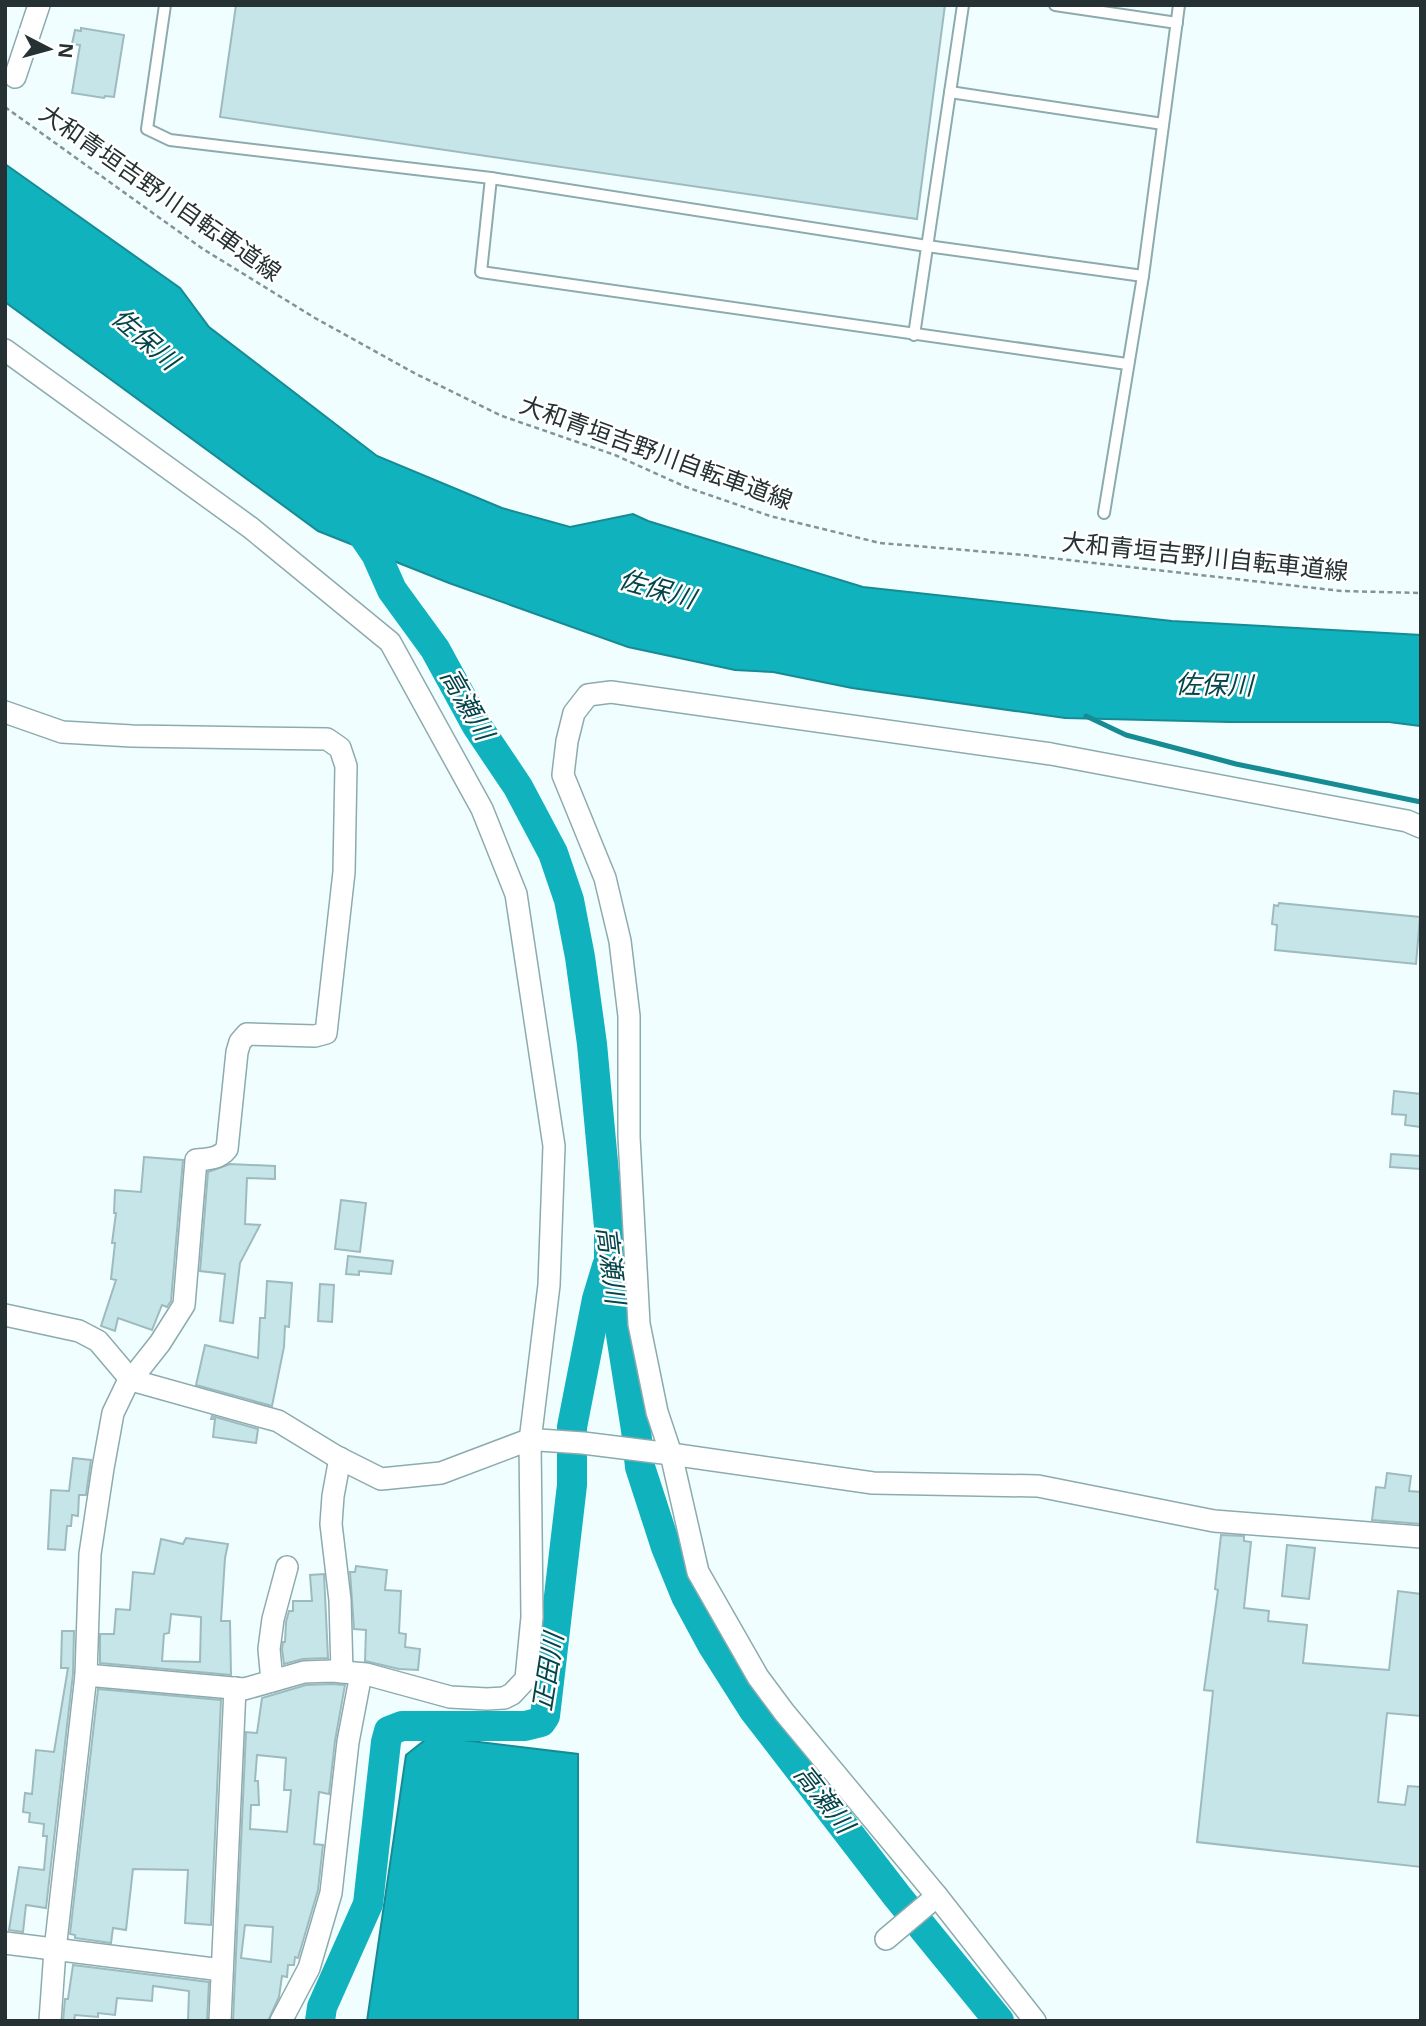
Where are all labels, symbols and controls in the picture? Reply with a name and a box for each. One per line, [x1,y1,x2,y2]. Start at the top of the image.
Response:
north arrow [14,14,84,84]
text: N [52,42,80,60]
street label: 大和青垣吉野川自転車道線 [33,96,288,288]
water label: 佐保川 [104,299,189,379]
street label: 大和青垣吉野川自転車道線 [516,387,797,516]
street label: 大和青垣吉野川自転車道線 [1060,524,1350,587]
water label: 佐保川 [615,560,703,617]
water label: 高瀬川 [433,661,504,749]
water label: 佐保川 [1175,665,1256,703]
water label: 高瀬川 [589,1224,635,1309]
water label: 正田川 [523,1628,571,1713]
water label: 高瀬川 [787,1757,865,1843]

